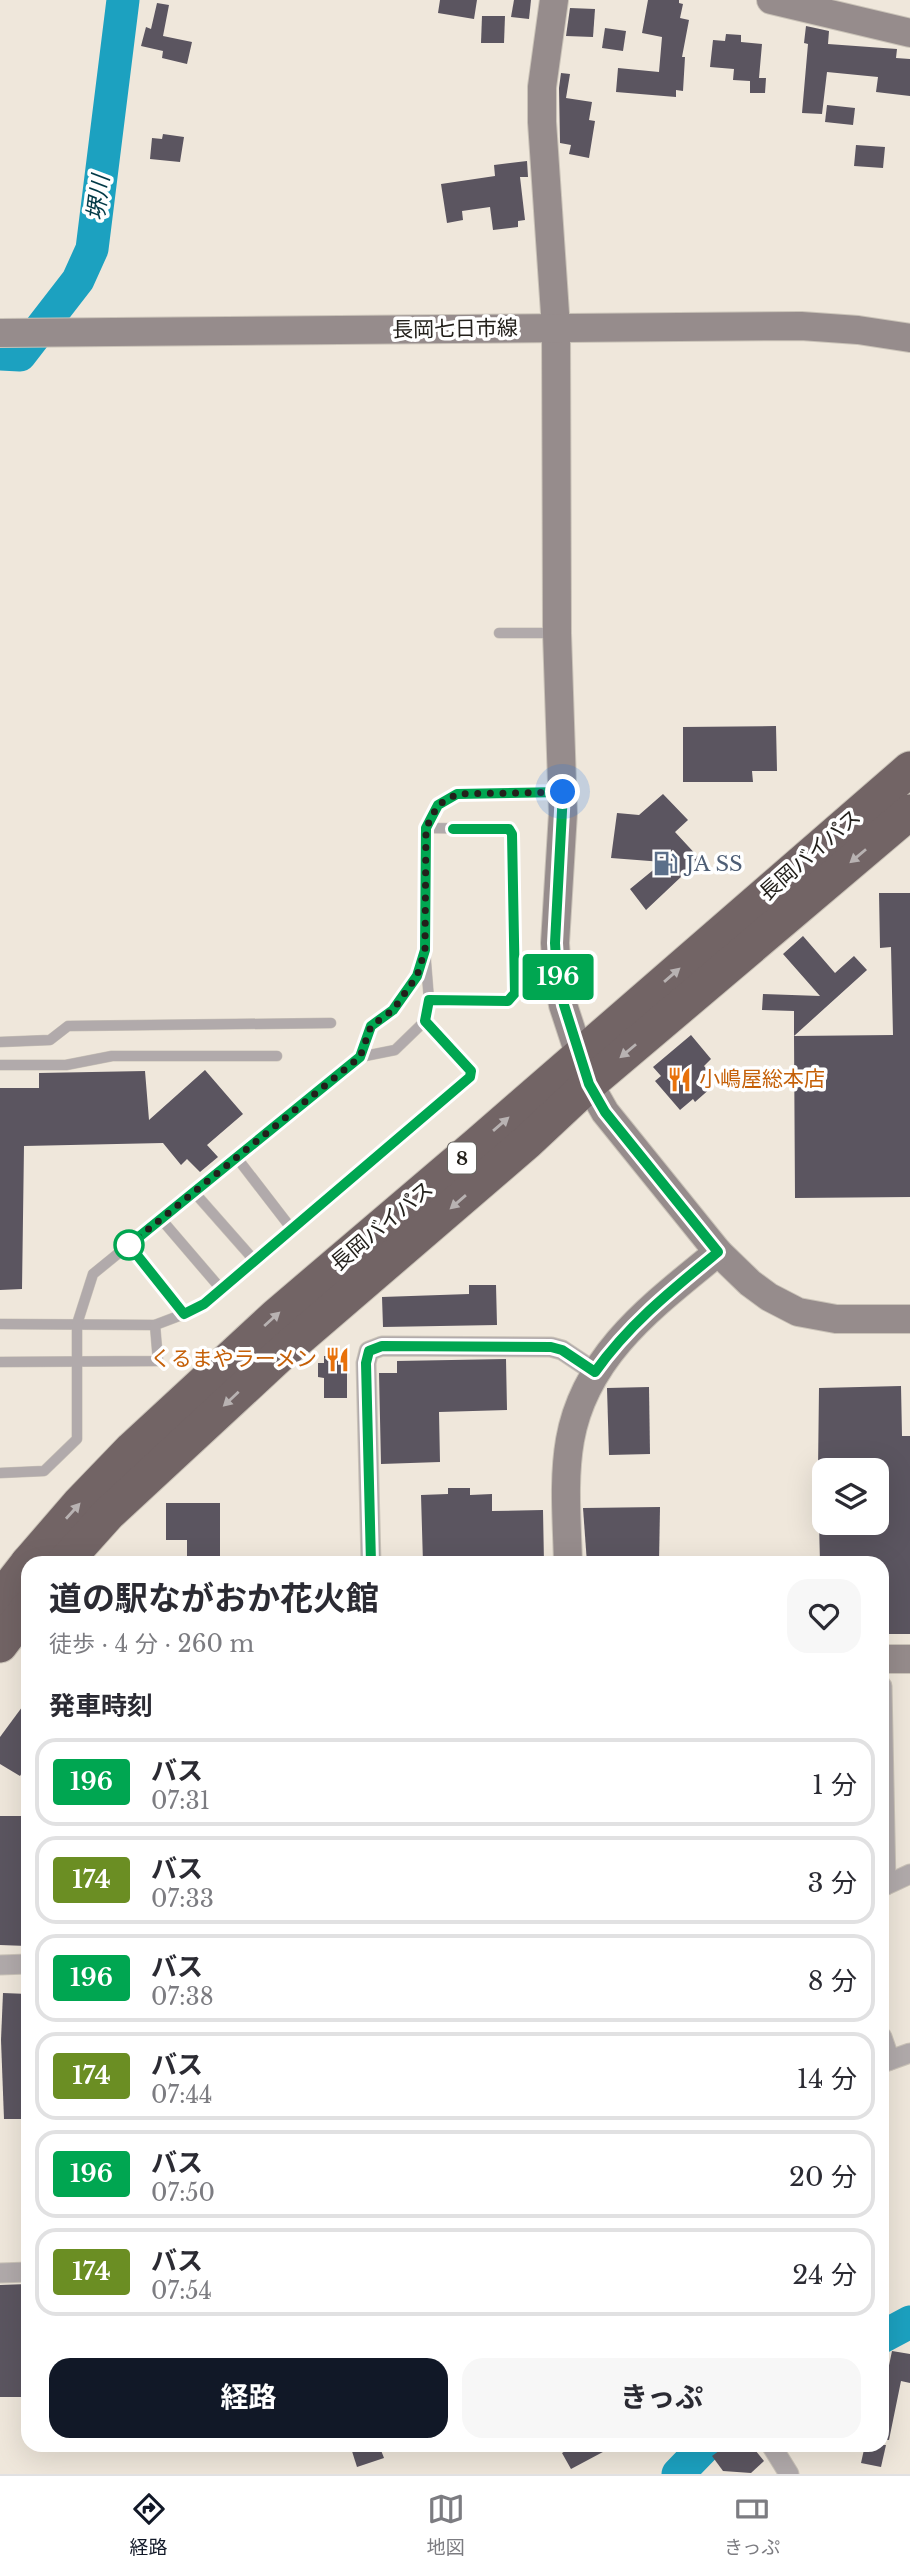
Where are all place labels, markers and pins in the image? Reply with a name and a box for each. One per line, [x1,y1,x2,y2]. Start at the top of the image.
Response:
fuel station icon: JA SS [652,850,680,878]
place label: JA SS [683,851,743,877]
restaurant icon: 小嶋屋総本店 [665,1065,693,1093]
place label: 小嶋屋総本店 [699,1066,825,1092]
unlabelled marker [114,1230,144,1260]
restaurant icon: くるまやラーメン [323,1345,351,1373]
place label: くるまやラーメン [150,1346,317,1372]

